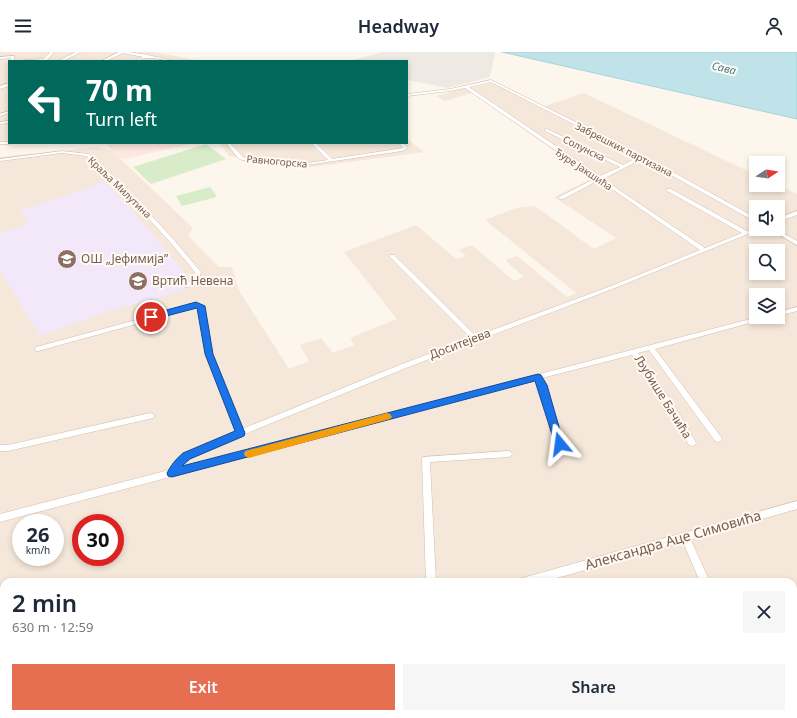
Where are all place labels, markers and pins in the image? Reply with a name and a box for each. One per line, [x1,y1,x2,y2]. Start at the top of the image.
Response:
school or university icon: ОШ „Јефимија” [56,248,78,270]
place label: ОШ „Јефимија” [81,250,169,267]
school or university icon: Вртић Невена [127,270,149,292]
place label: Вртић Невена [152,272,233,289]
pin [134,300,168,334]

